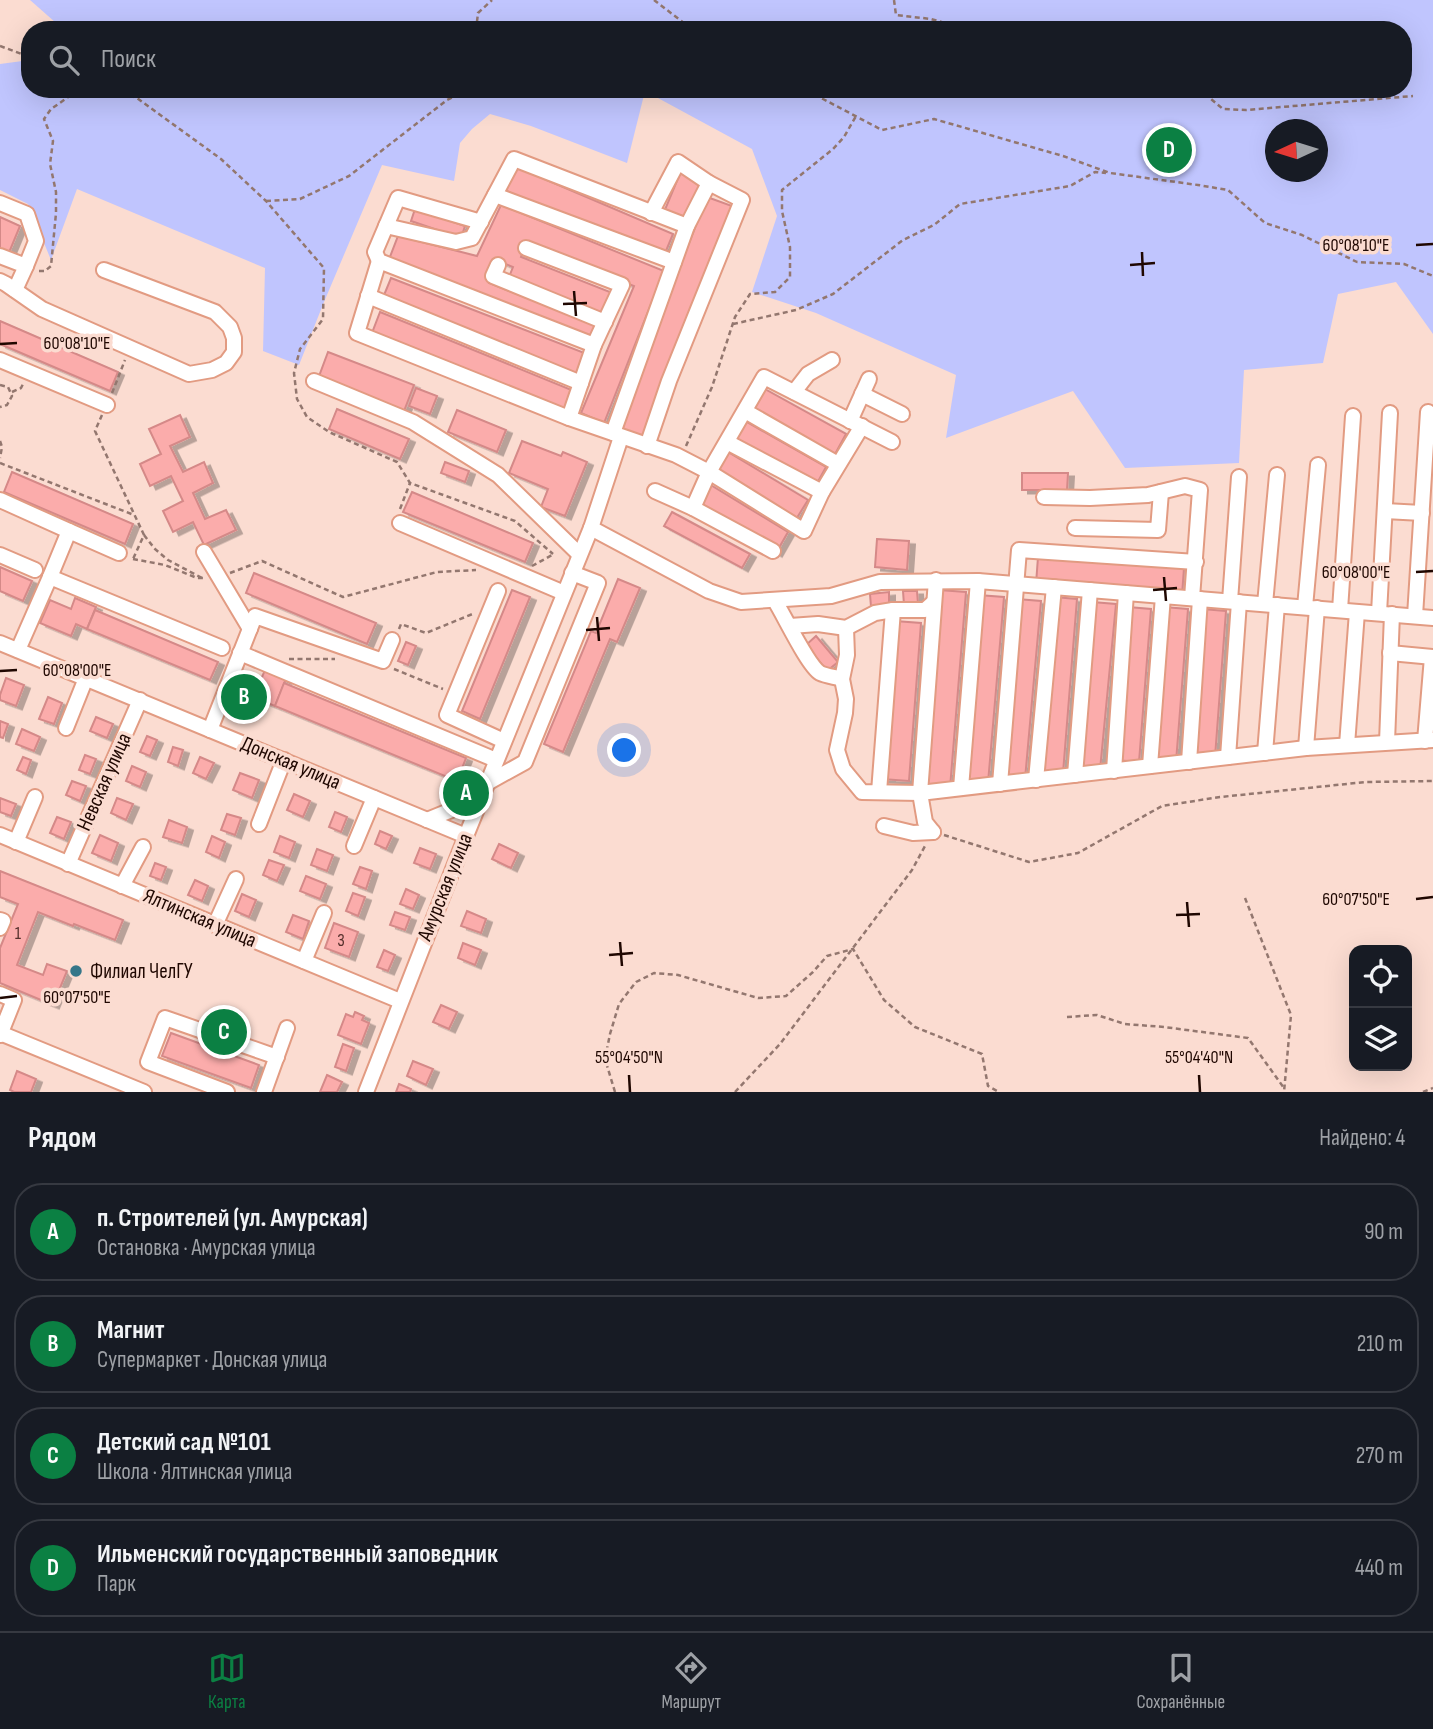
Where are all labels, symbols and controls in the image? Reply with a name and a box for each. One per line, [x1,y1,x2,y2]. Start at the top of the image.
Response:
search box [21,21,1412,98]
icon: search [45,41,83,79]
text: Поиск [101,44,156,75]
north arrow [1265,119,1328,182]
pin: D [1146,124,1192,176]
text: 60°08'10"E [1323,235,1389,256]
text: 60°08'10"E [44,333,110,354]
text: 60°08'00"E [1322,562,1390,583]
text: 60°08'00"E [43,660,111,681]
pin: B [221,671,267,723]
street label: Невская улица [71,729,137,835]
street label: Донская улица [238,731,344,795]
your location [607,733,641,767]
pin: A [443,767,489,819]
street label: Амурская улица [412,830,478,945]
street label: Ялтинская улица [140,883,260,953]
text: 60°07'50"E [1322,889,1390,910]
house number: 1 [15,923,22,944]
house number: 3 [337,930,345,951]
map controls [1349,945,1412,1071]
button: locate [1349,945,1412,1008]
place label: Филиал ЧелГУ [90,959,193,984]
marker: Филиал ЧелГУ [68,963,84,979]
text: 60°07'50"E [43,987,111,1008]
pin: C [201,1006,247,1058]
button: layers [1349,1008,1412,1071]
text: 55°04'50"N [595,1047,663,1068]
text: 55°04'40"N [1165,1047,1233,1068]
text: Рядом [28,1120,96,1156]
text: Найдено: 4 [1319,1124,1405,1152]
text: п. Строителей (ул. Амурская) [97,1203,368,1234]
text: A [48,1218,58,1246]
text: 90 m [1364,1218,1403,1246]
text: Остановка · Амурская улица [97,1234,316,1262]
text: Магнит [97,1315,164,1346]
text: B [48,1330,58,1358]
text: 210 m [1357,1330,1403,1358]
text: Супермаркет · Донская улица [97,1346,327,1374]
text: Детский сад №101 [97,1427,271,1458]
text: C [47,1442,59,1470]
text: 270 m [1356,1442,1403,1470]
text: Школа · Ялтинская улица [97,1458,292,1486]
text: Ильменский государственный заповедник [97,1539,498,1570]
text: D [47,1554,59,1582]
text: 440 m [1355,1554,1403,1582]
text: Парк [97,1570,136,1598]
tab: Карта [208,1649,246,1714]
tab: Маршрут [661,1649,721,1714]
tab: Сохранённые [1137,1649,1225,1714]

